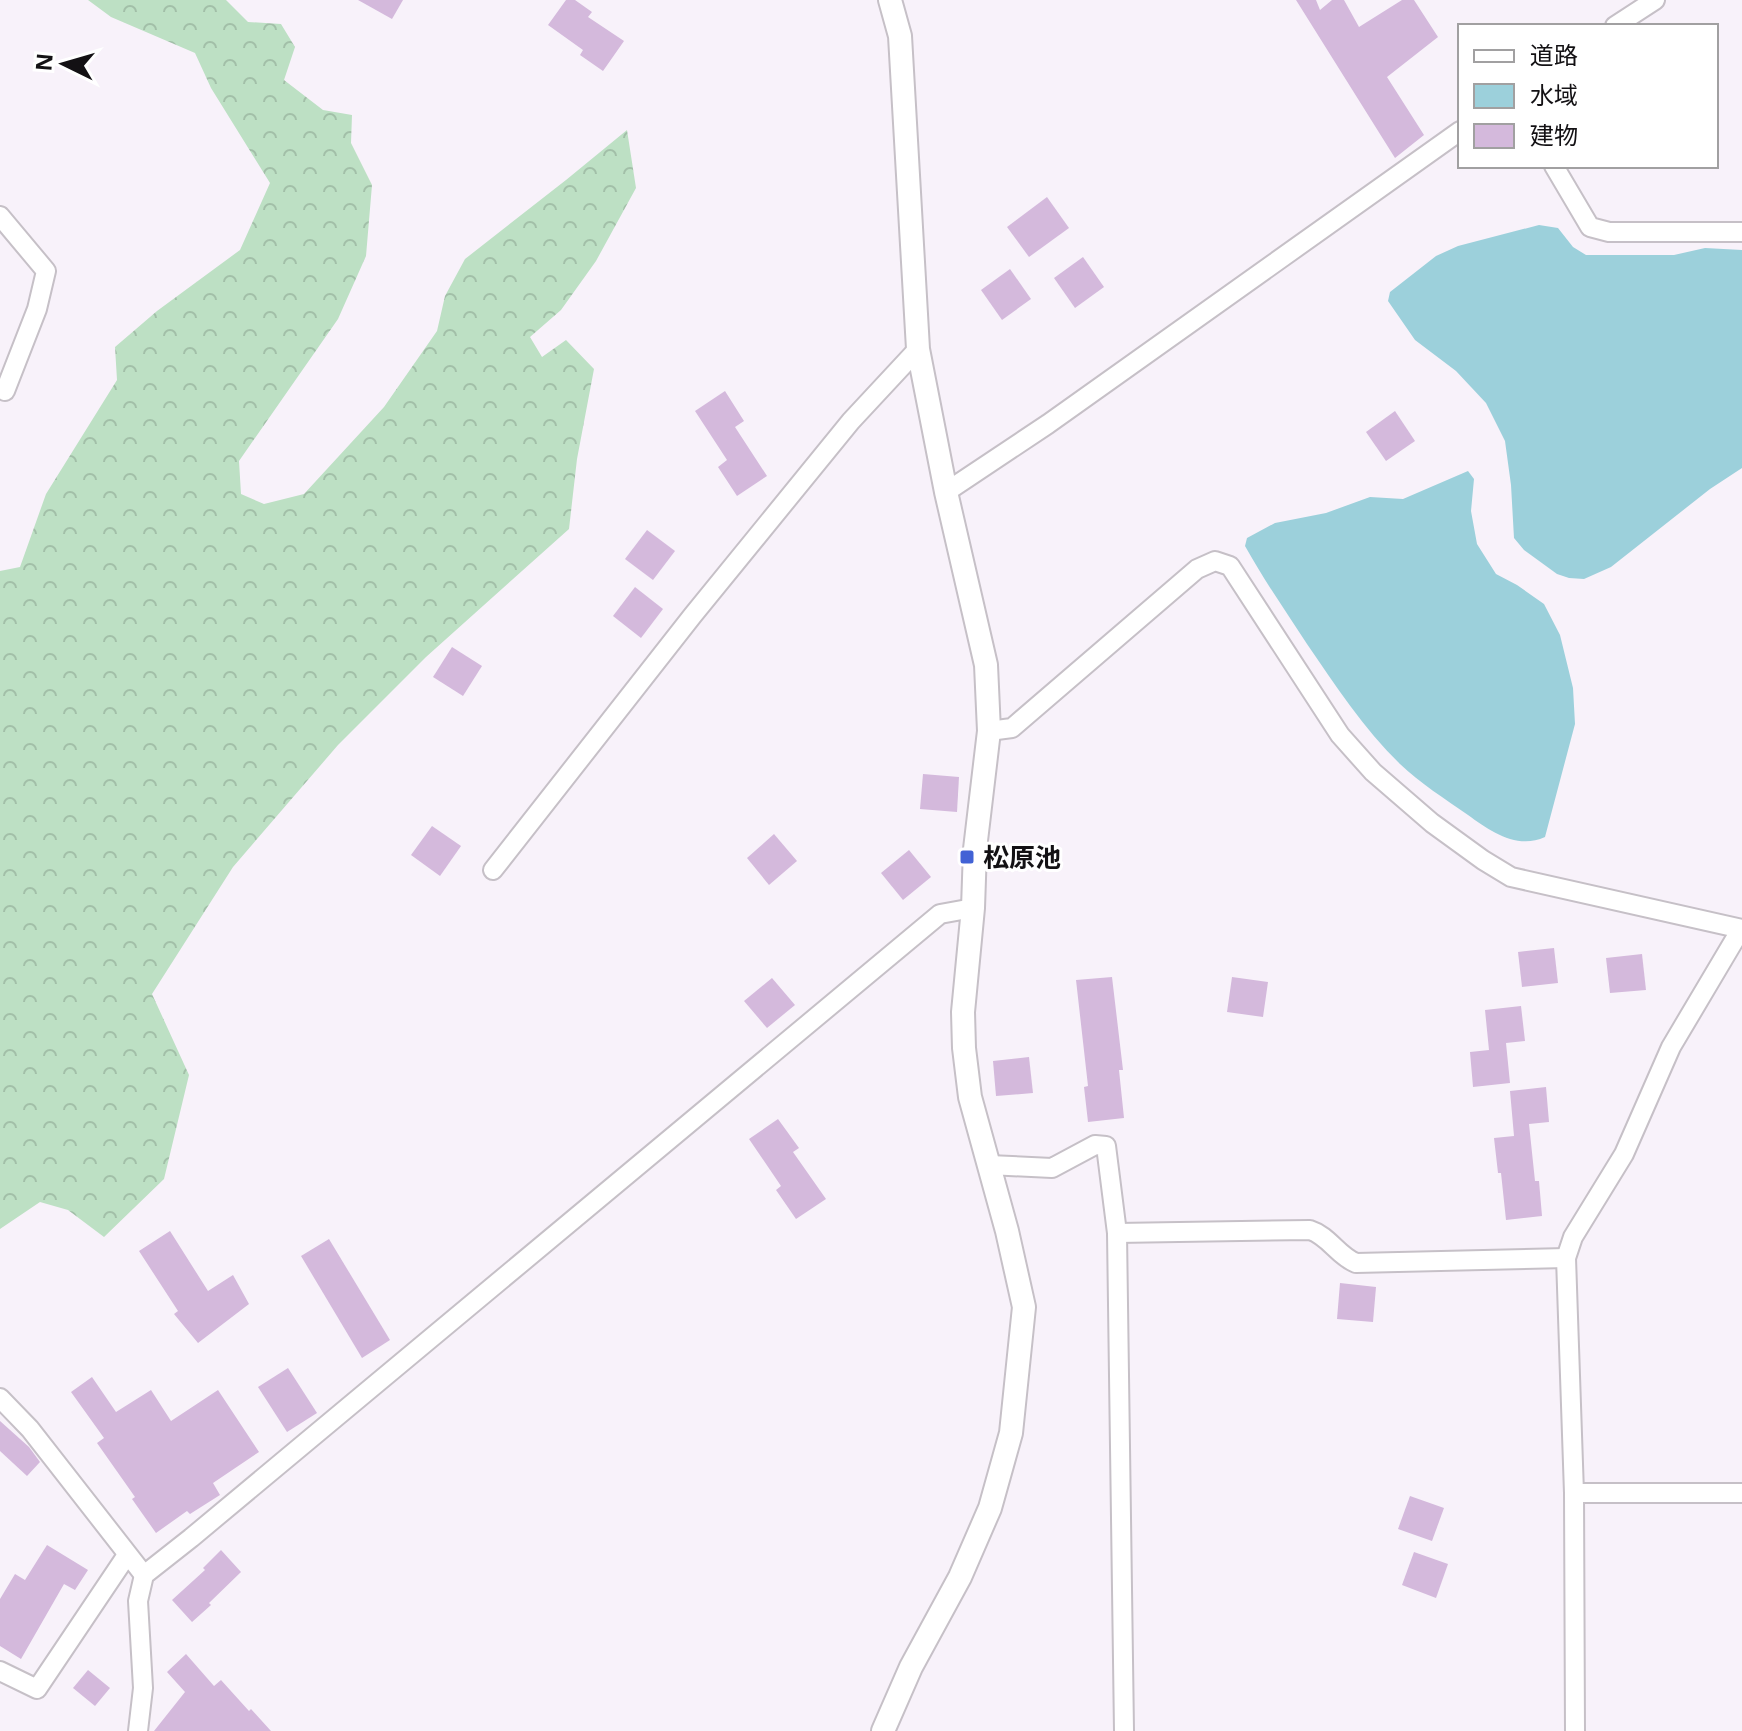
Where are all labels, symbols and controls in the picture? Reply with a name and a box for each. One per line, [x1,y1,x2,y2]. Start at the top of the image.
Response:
north arrow [24,24,104,104]
legend [1458,24,1718,168]
text: 道路 [1530,38,1578,71]
text: N [27,52,59,72]
text: 水域 [1530,78,1578,111]
text: 建物 [1530,118,1578,151]
place label: 松原池 [983,839,1061,875]
marker: 松原池 [958,848,976,866]

